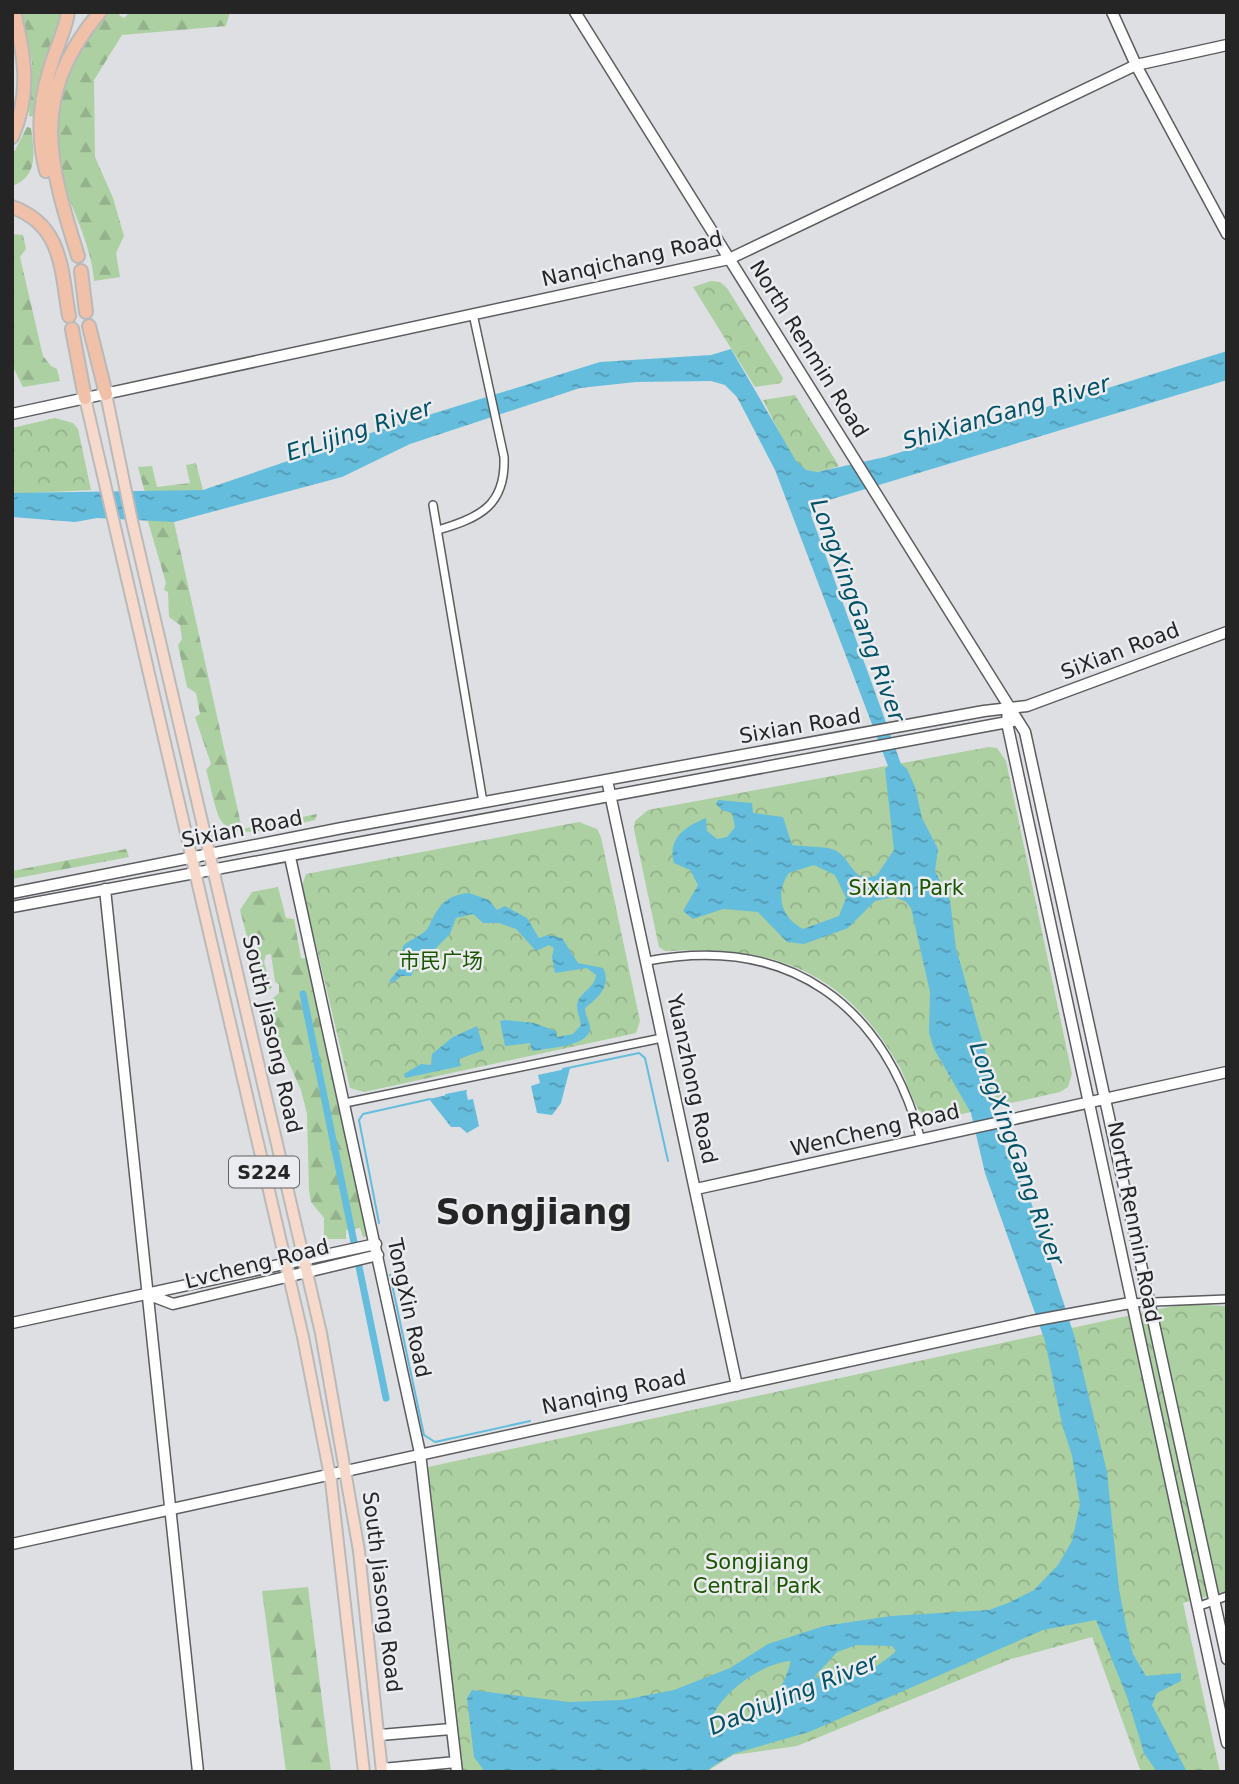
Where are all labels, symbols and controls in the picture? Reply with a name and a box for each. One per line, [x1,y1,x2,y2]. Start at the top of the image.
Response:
street label: Nanqichang Road [539,227,725,291]
street label: North Renmin Road [745,256,873,442]
water label: ShiXianGang River [899,370,1114,454]
water label: ErLijing River [283,394,437,466]
water label: LongXingGang River [806,495,911,726]
street label: SiXian Road [1057,617,1183,685]
street label: Sixian Road [737,704,863,748]
street label: Sixian Road [179,805,305,853]
park label: Sixian Park [848,876,965,900]
street label: South Jiasong Road [238,933,306,1135]
park label: 市民广场 [399,949,483,973]
street label: Yuanzhong Road [662,991,722,1166]
water label: LongXingGang River [965,1038,1070,1269]
street label: WenCheng Road [788,1099,962,1161]
street label: North Renmin Road [1103,1119,1165,1325]
road number: S224 [229,1156,299,1188]
district label: Songjiang [436,1192,632,1232]
street label: Lvcheng Road [182,1234,332,1294]
street label: TongXin Road [382,1235,435,1380]
street label: Nanqing Road [540,1365,688,1419]
street label: South Jiasong Road [358,1490,406,1694]
park label: Songjiang Central Park [693,1550,822,1598]
water label: DaQiuJing River [705,1648,883,1740]

